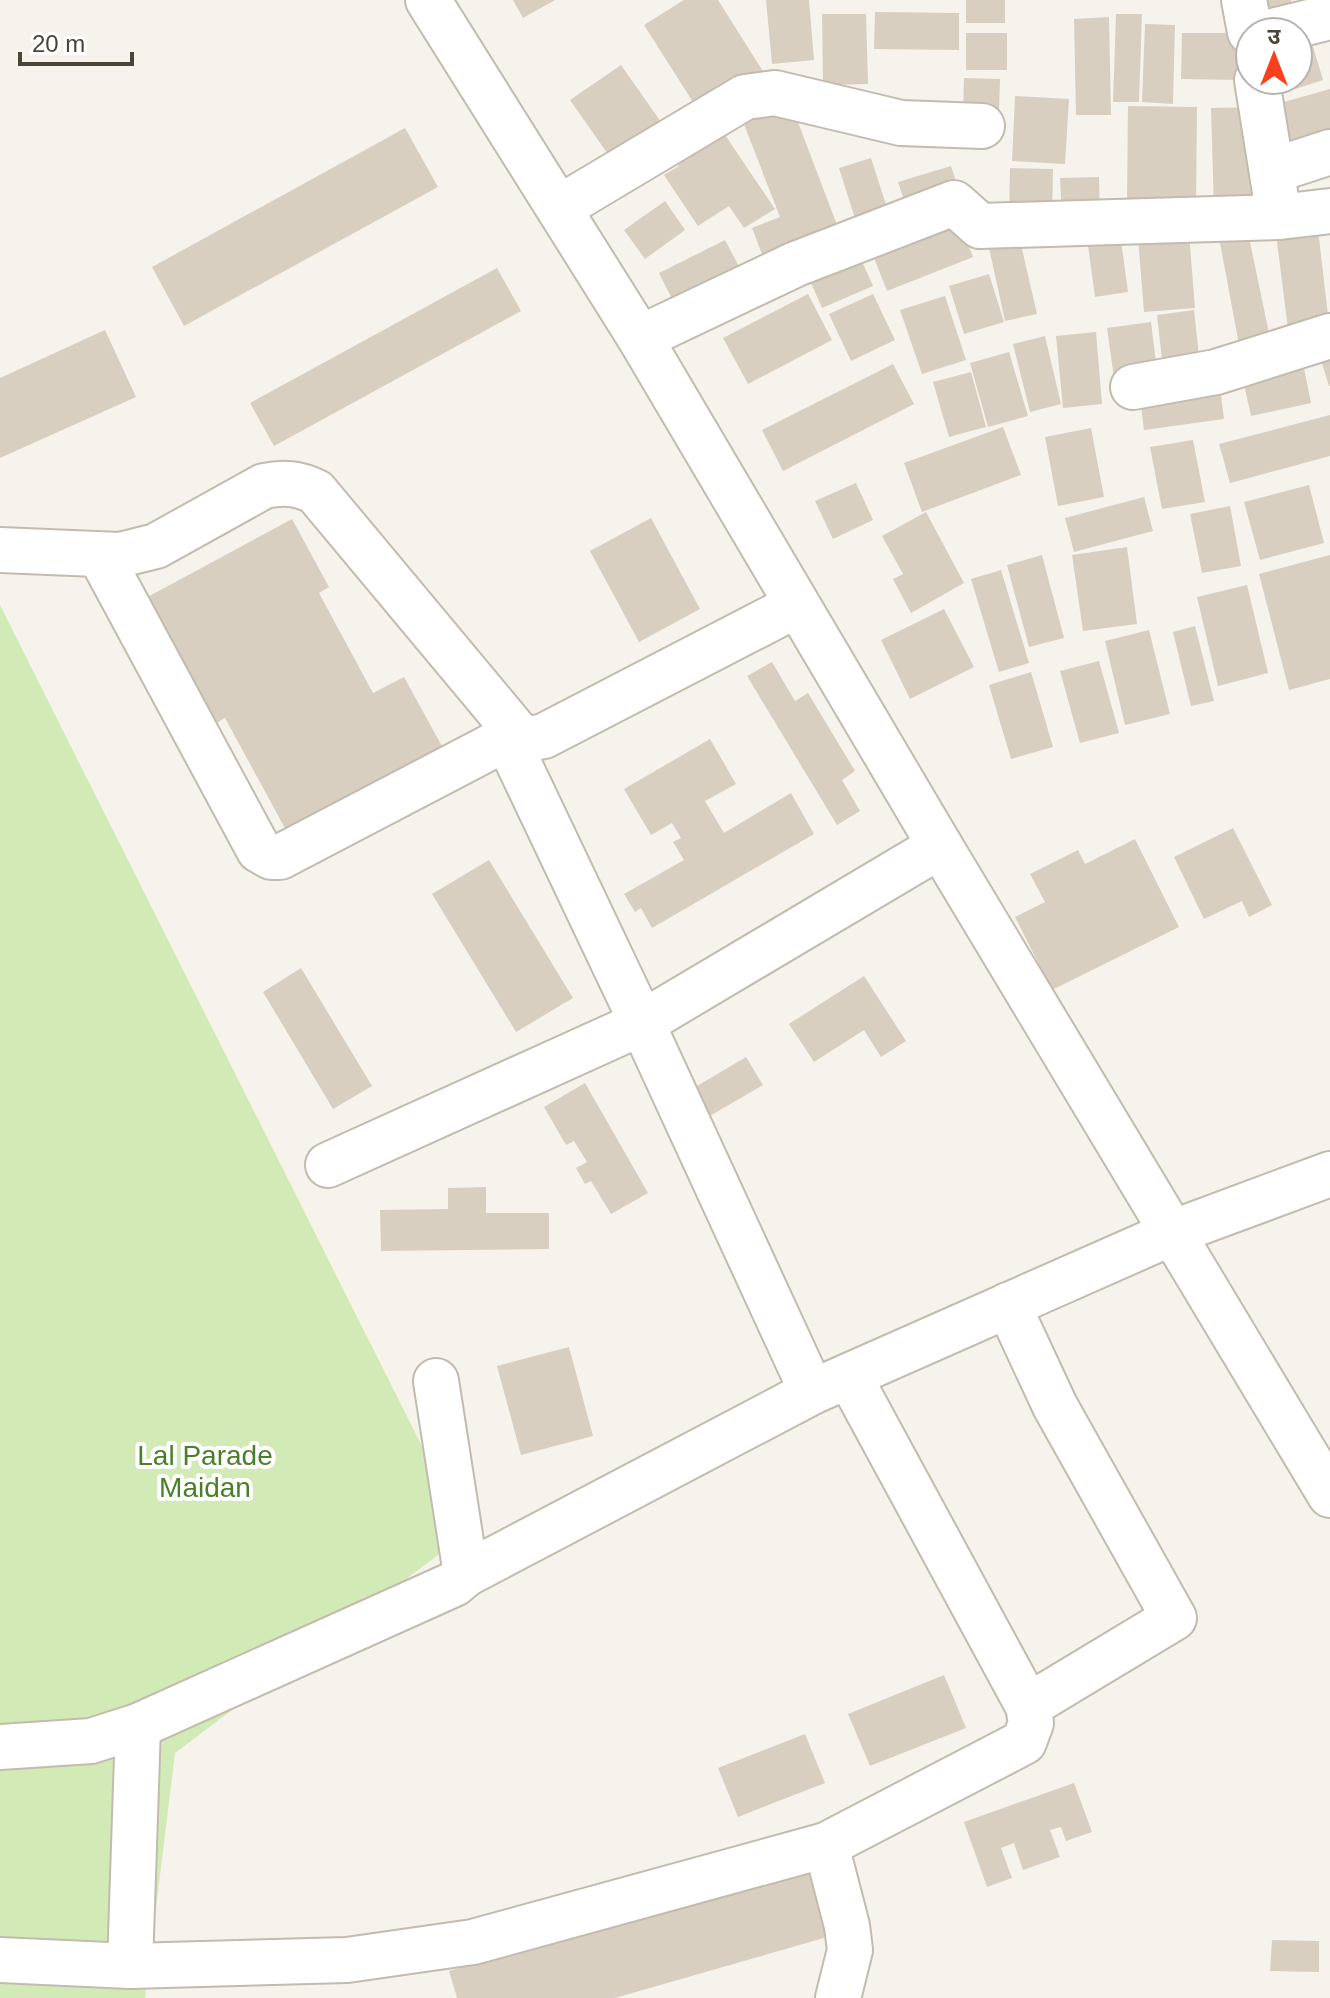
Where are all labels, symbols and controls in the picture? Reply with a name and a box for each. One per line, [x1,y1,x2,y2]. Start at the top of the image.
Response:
scale bar [20,16,132,66]
north arrow [1234,16,1314,96]
text: उ [1268,24,1282,49]
text: 20 m [32,30,85,57]
park label: Lal Parade Maidan [137,1440,273,1503]

